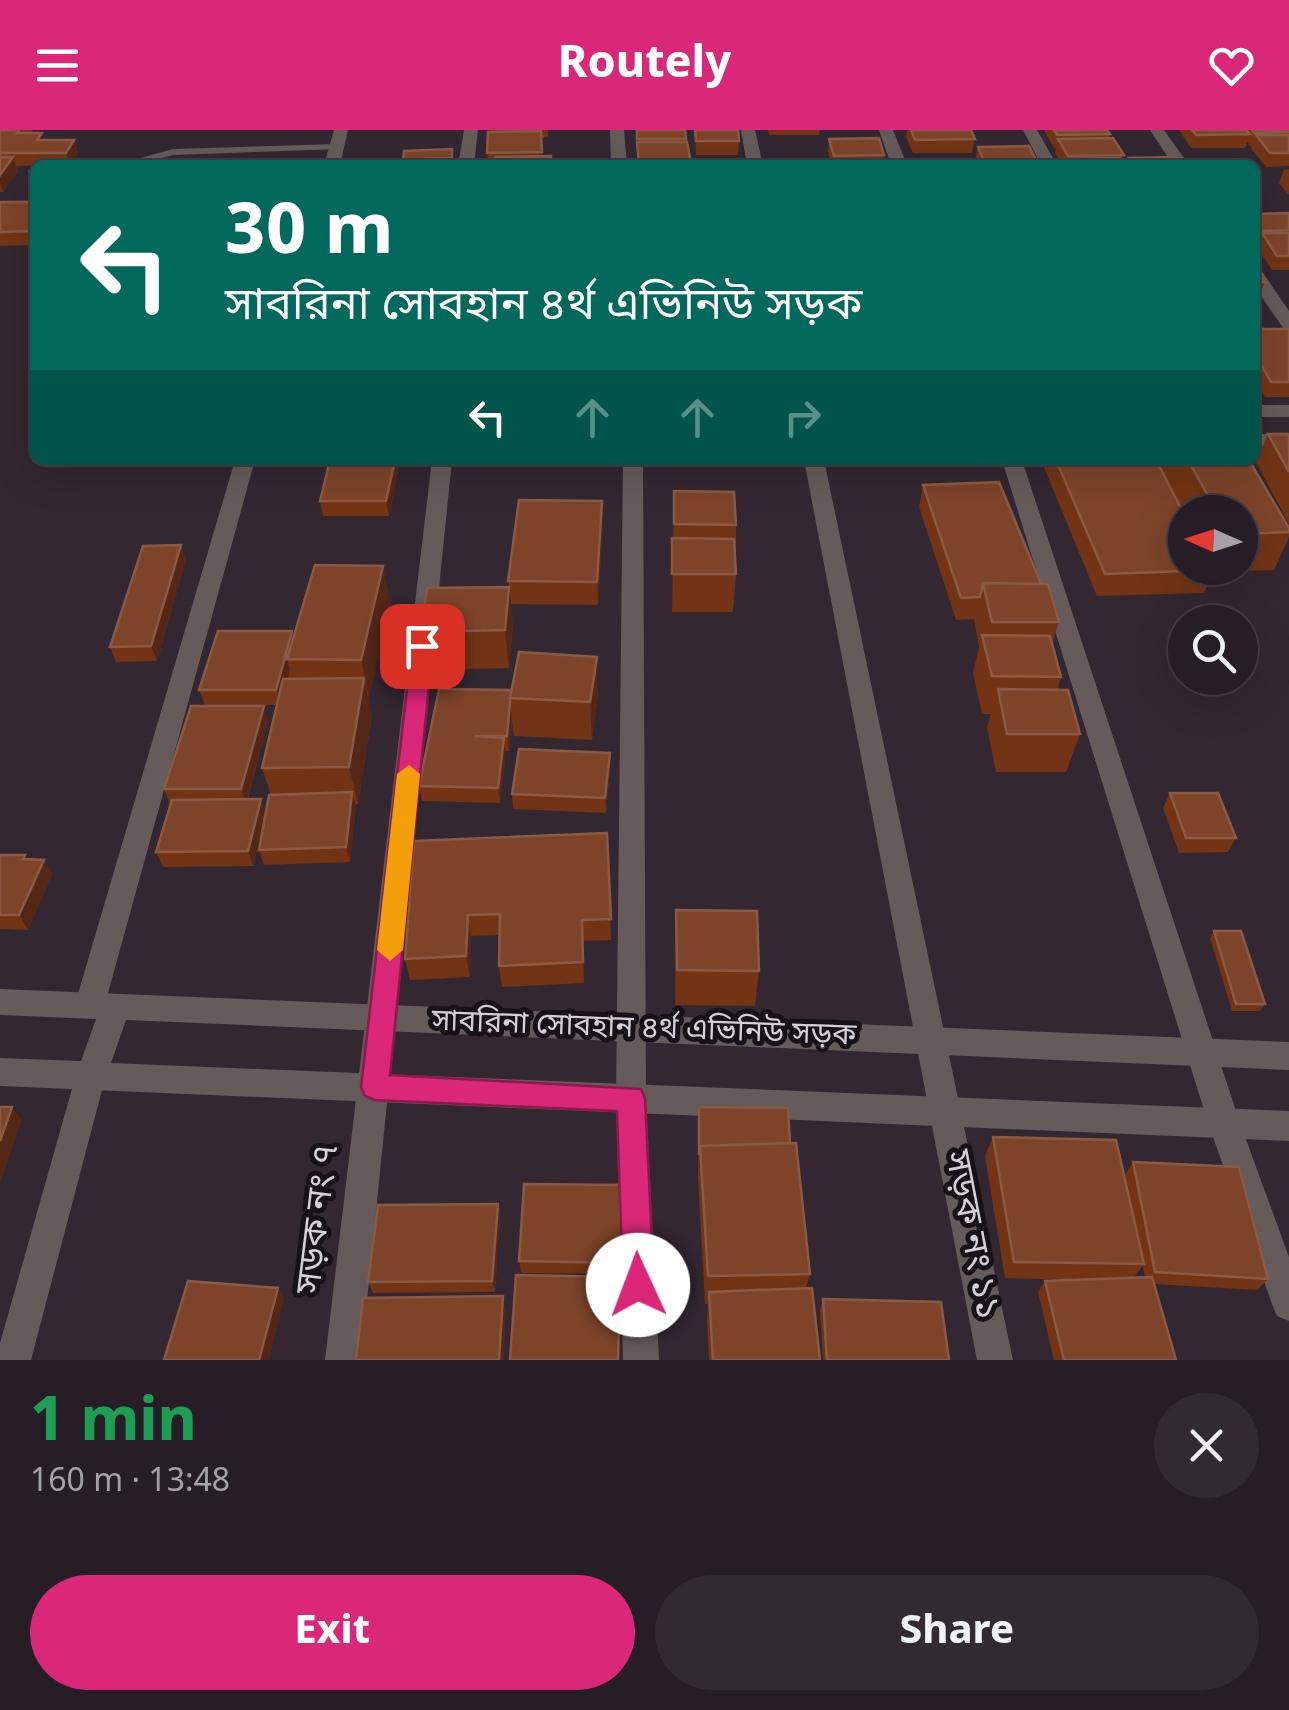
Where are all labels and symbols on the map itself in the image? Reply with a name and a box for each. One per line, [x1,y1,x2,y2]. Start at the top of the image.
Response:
north arrow [1168,495,1258,585]
pin [380,604,465,689]
street label: সাবরিনা সোবহান ৪র্থ এভিনিউ সড়ক [430,1001,858,1056]
street label: সড়ক নং ৭ [287,1142,351,1297]
street label: সড়ক নং ১১ [932,1146,1010,1323]
position arrow [586,1233,690,1337]

